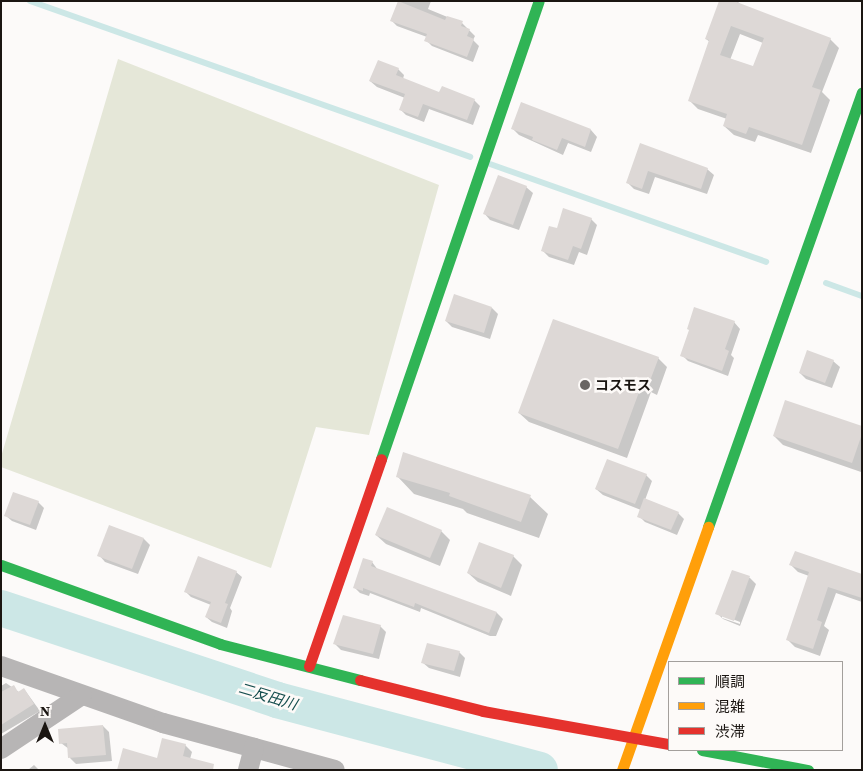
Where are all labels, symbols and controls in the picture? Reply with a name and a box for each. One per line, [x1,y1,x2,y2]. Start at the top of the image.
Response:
place label: コスモス [595,377,651,393]
marker: コスモス [579,379,591,391]
legend [668,661,843,751]
text: 順調 [715,671,745,692]
water label: 二反田川 [237,679,299,713]
text: 混雑 [715,696,745,717]
north arrow [20,701,70,751]
text: N [40,701,50,721]
text: 渋滞 [715,721,745,742]

